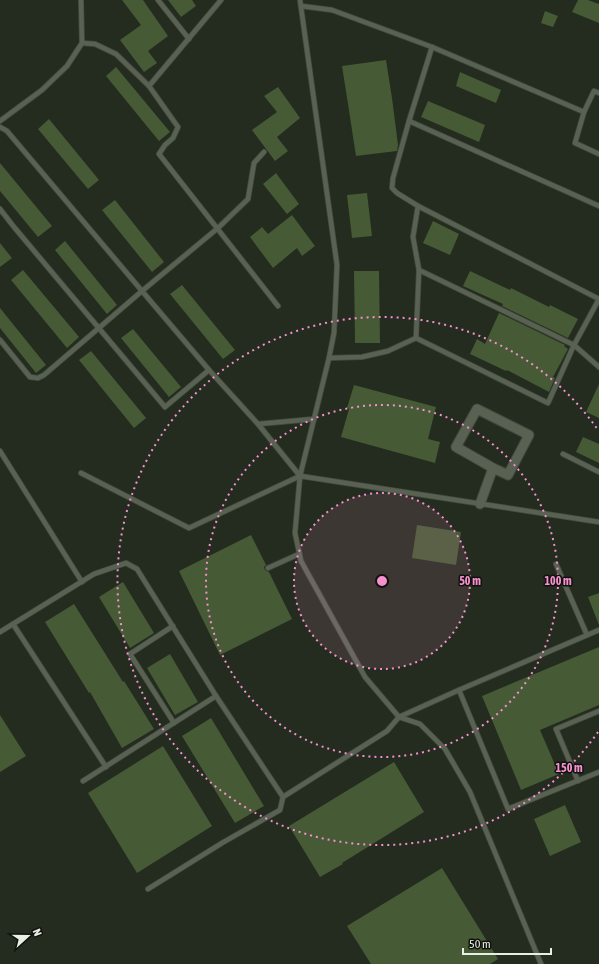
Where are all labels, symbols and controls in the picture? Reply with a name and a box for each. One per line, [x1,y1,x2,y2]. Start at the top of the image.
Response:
centre of rings [375,574,389,588]
text: 50 m [459,574,481,588]
text: 100 m [544,574,572,588]
text: 150 m [555,761,583,775]
north arrow [8,916,48,956]
text: N [31,927,44,938]
scale bar [463,930,551,956]
text: 50 m [469,937,491,951]

